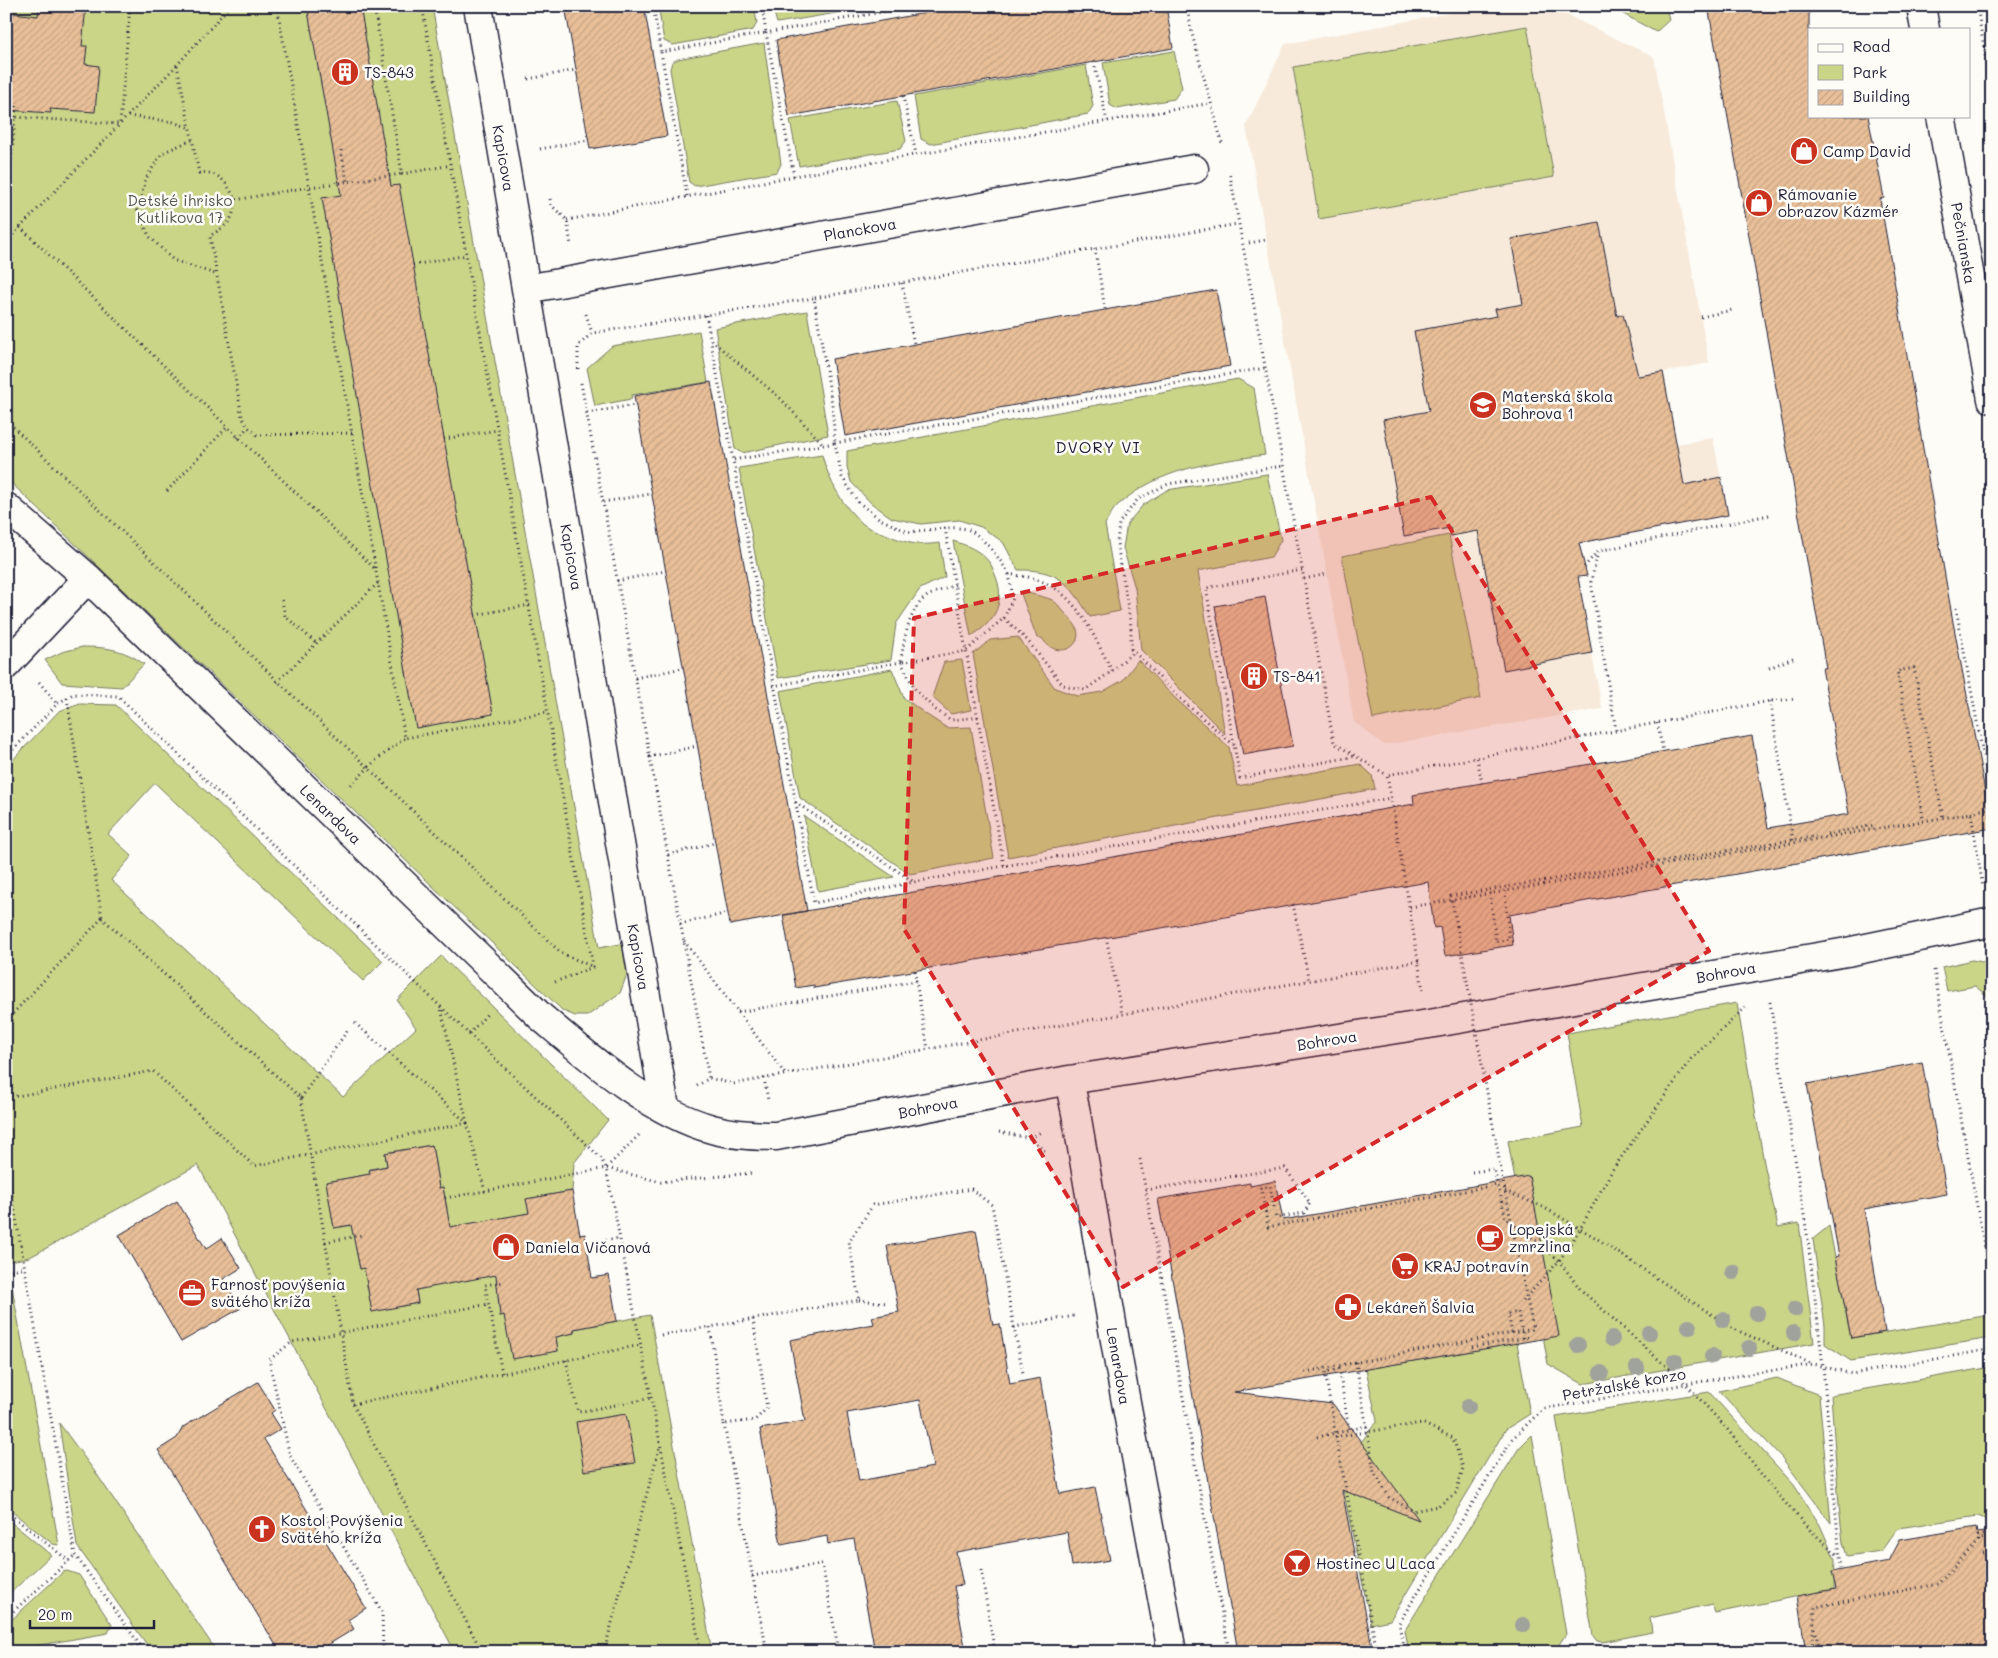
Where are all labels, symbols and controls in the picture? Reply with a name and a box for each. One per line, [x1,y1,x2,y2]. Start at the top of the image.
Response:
legend [1808,28,1970,118]
text: Road [1853,36,1890,56]
building icon: TS-843 [330,57,360,87]
place label: TS-843 [364,62,414,82]
text: Park [1853,62,1887,82]
text: Building [1853,86,1910,106]
street label: Kapicova [488,123,520,193]
shop icon: Camp David [1789,136,1819,166]
place label: Camp David [1823,141,1911,161]
place label: Rámovanie obrazov Kázmér [1778,184,1899,221]
shop icon: Rámovanie obrazov Kázmér [1744,188,1774,218]
park label: Detské ihrisko Kutlíkova 17 [128,190,233,227]
street label: Pečnianska [1947,201,1981,285]
street label: Planckova [822,213,898,245]
place label: Materská škola Bohrova 1 [1502,386,1613,423]
school or university icon: Materská škola Bohrova 1 [1468,390,1498,420]
district label: DVORY VI [1055,436,1141,457]
street label: Kapicova [556,522,588,592]
building icon: TS-841 [1239,661,1269,691]
place label: TS-841 [1273,666,1321,686]
street label: Lenardova [296,780,366,848]
street label: Kapicova [623,922,655,992]
street label: Bohrova [1695,957,1757,987]
street label: Bohrova [1296,1025,1358,1055]
street label: Bohrova [896,1091,960,1123]
place label: Lopejská zmrzlina [1509,1219,1574,1256]
cafe icon: Lopejská zmrzlina [1475,1223,1505,1253]
shop icon: Daniela Vičanová [491,1232,521,1262]
place label: Daniela Vičanová [525,1237,651,1257]
supermarket icon: KRAJ potravín [1390,1251,1420,1281]
place label: KRAJ potravín [1424,1256,1529,1276]
place label: Farnosť povýšenia svätého kríža [211,1274,346,1311]
office icon: Farnosť povýšenia svätého kríža [177,1278,207,1308]
pharmacy icon: Lekáreň Šalvia [1333,1292,1363,1322]
place label: Lekáreň Šalvia [1367,1297,1475,1317]
street label: Lenardova [1102,1326,1136,1406]
street label: Petržalské korzo [1561,1363,1687,1405]
place label: Kostol Povýšenia Svätého kríža [281,1510,403,1547]
church icon: Kostol Povýšenia Svätého kríža [247,1514,277,1544]
bar icon: Hostinec U Laca [1282,1548,1312,1578]
place label: Hostinec U Laca [1316,1553,1436,1573]
scale bar [30,1598,154,1630]
text: 20 m [38,1604,72,1624]

